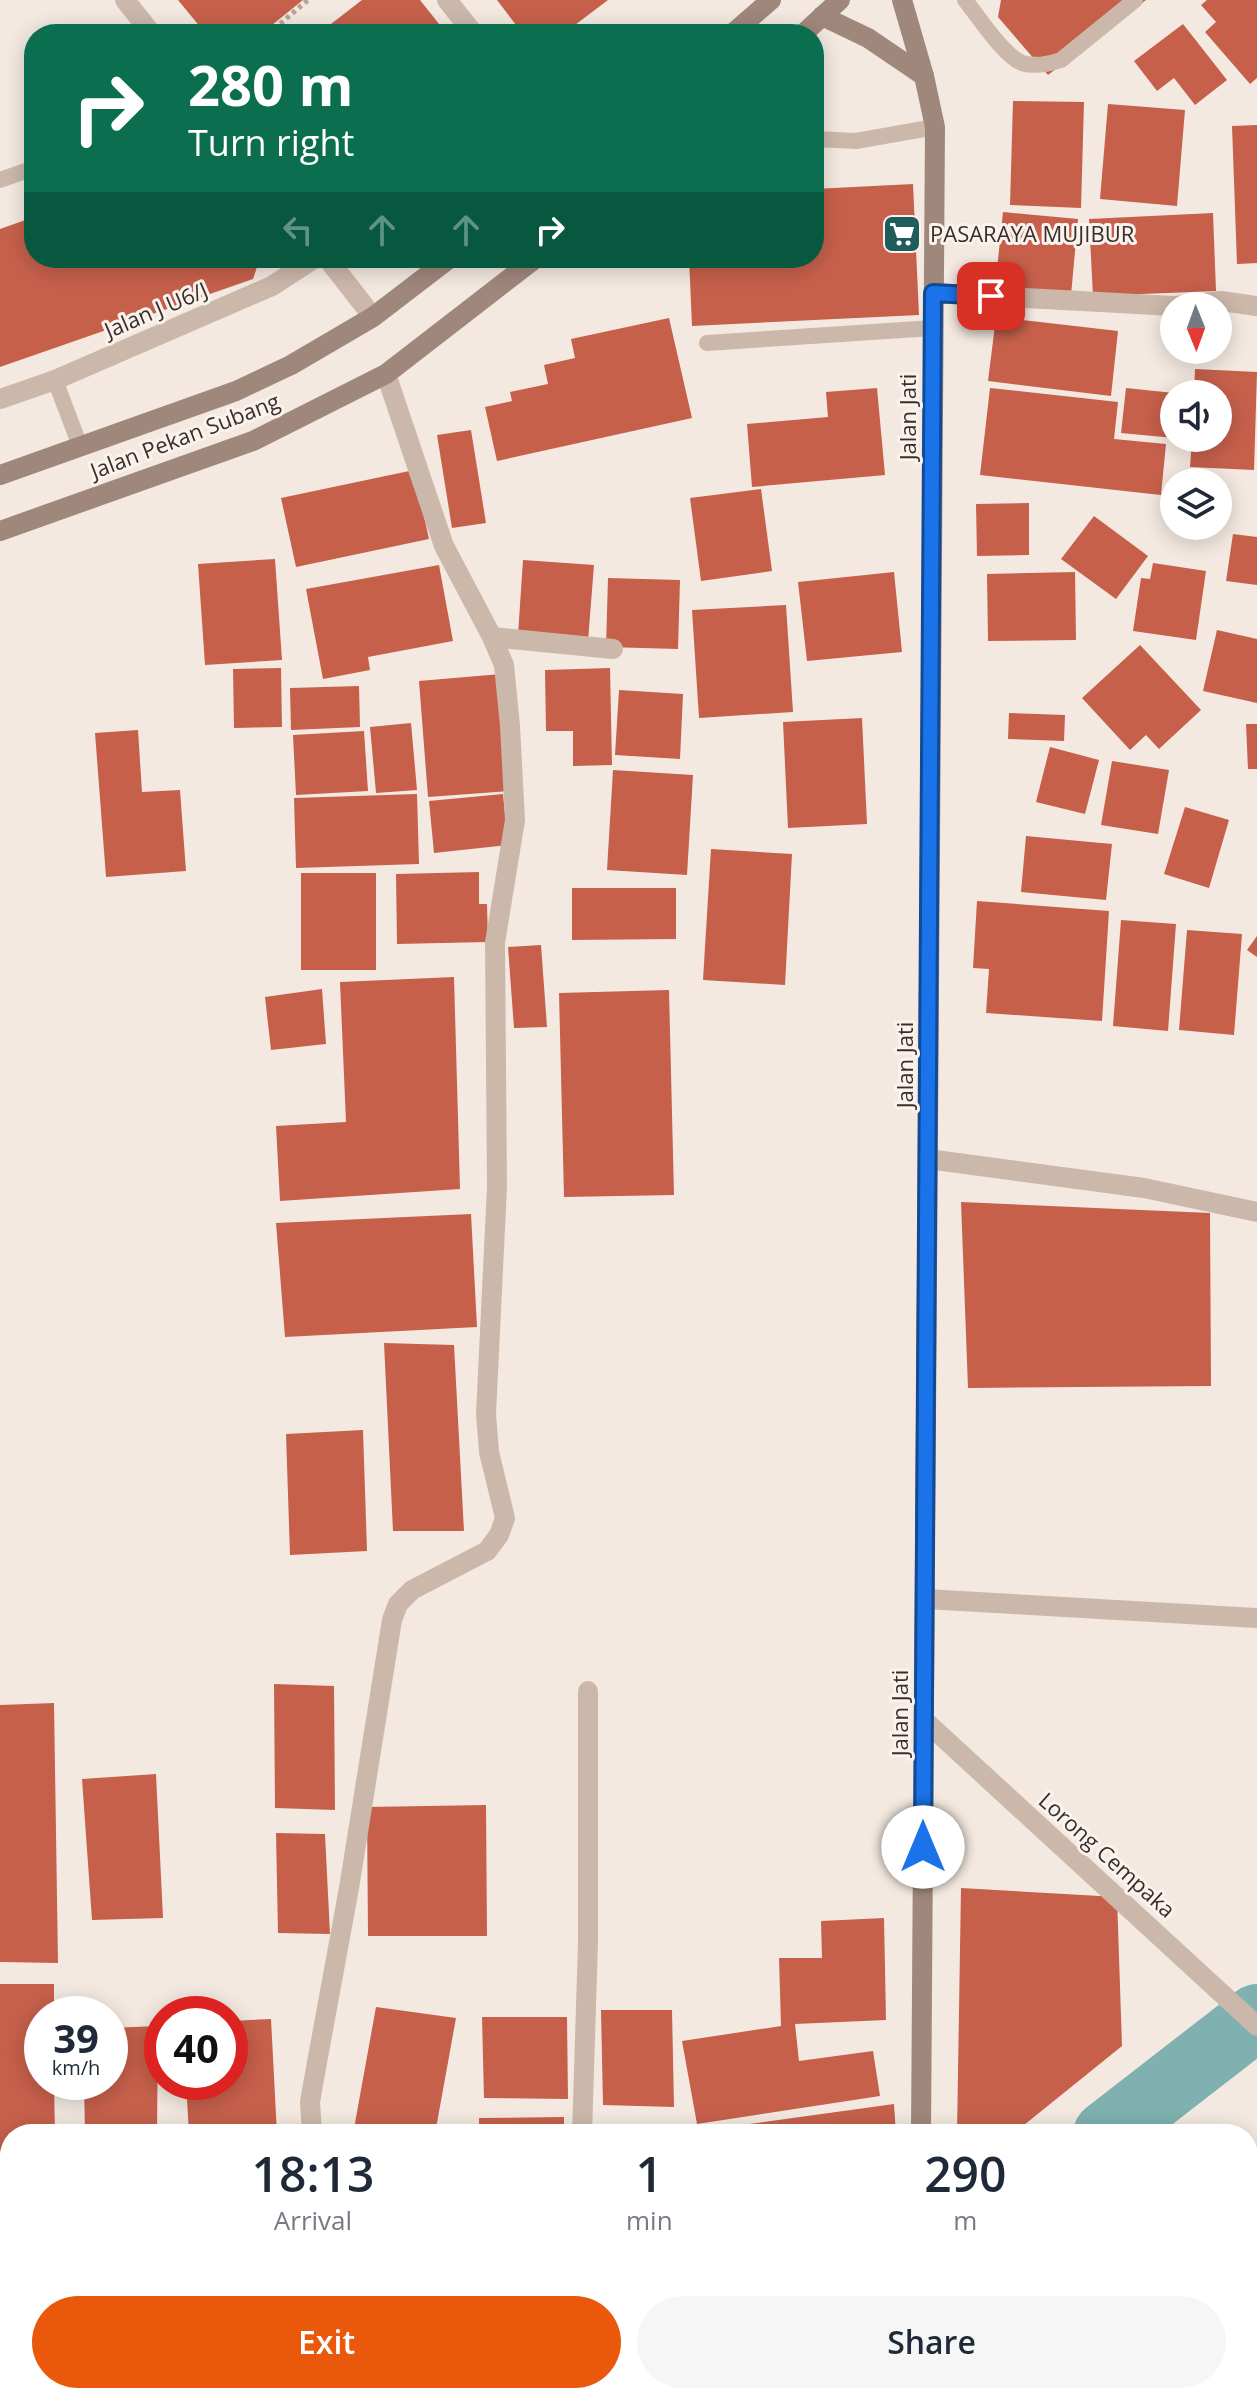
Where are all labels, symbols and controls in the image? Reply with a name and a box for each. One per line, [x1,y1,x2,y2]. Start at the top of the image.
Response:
text: 280 m [188,46,354,122]
icon: right [56,56,160,160]
text: Turn right [188,118,354,167]
icon: left [276,208,320,252]
icon: ahead [360,208,404,252]
icon: ahead [444,208,488,252]
icon: right [528,208,572,252]
supermarket icon: PASARAYA MUJIBUR [881,213,923,255]
place label: PASARAYA MUJIBUR [930,218,1135,248]
pin [957,262,1025,330]
street label: Jalan J U6/J [98,274,212,345]
icon: arrive [969,274,1013,318]
north arrow [1160,292,1232,364]
map controls [1160,292,1232,540]
street label: Jalan Jati [892,374,922,462]
button: sound [1160,380,1232,452]
street label: Jalan Pekan Subang [84,385,284,486]
button: layers [1160,468,1232,540]
street label: Jalan Jati [889,1022,919,1110]
street label: Jalan Jati [884,1670,914,1758]
street label: Lorong Cempaka [1033,1785,1182,1924]
position arrow [881,1805,965,1889]
speed limit sign: 40 [144,1996,248,2100]
text: 39 [53,2010,99,2065]
text: km/h [52,2054,100,2081]
text: 18:13 [252,2141,374,2206]
text: 1 [636,2141,663,2206]
text: 290 [924,2141,1006,2206]
text: Arrival [274,2202,352,2238]
text: min [626,2202,673,2238]
text: m [953,2202,977,2238]
button: Exit [32,2296,621,2388]
button: Share [637,2296,1226,2388]

